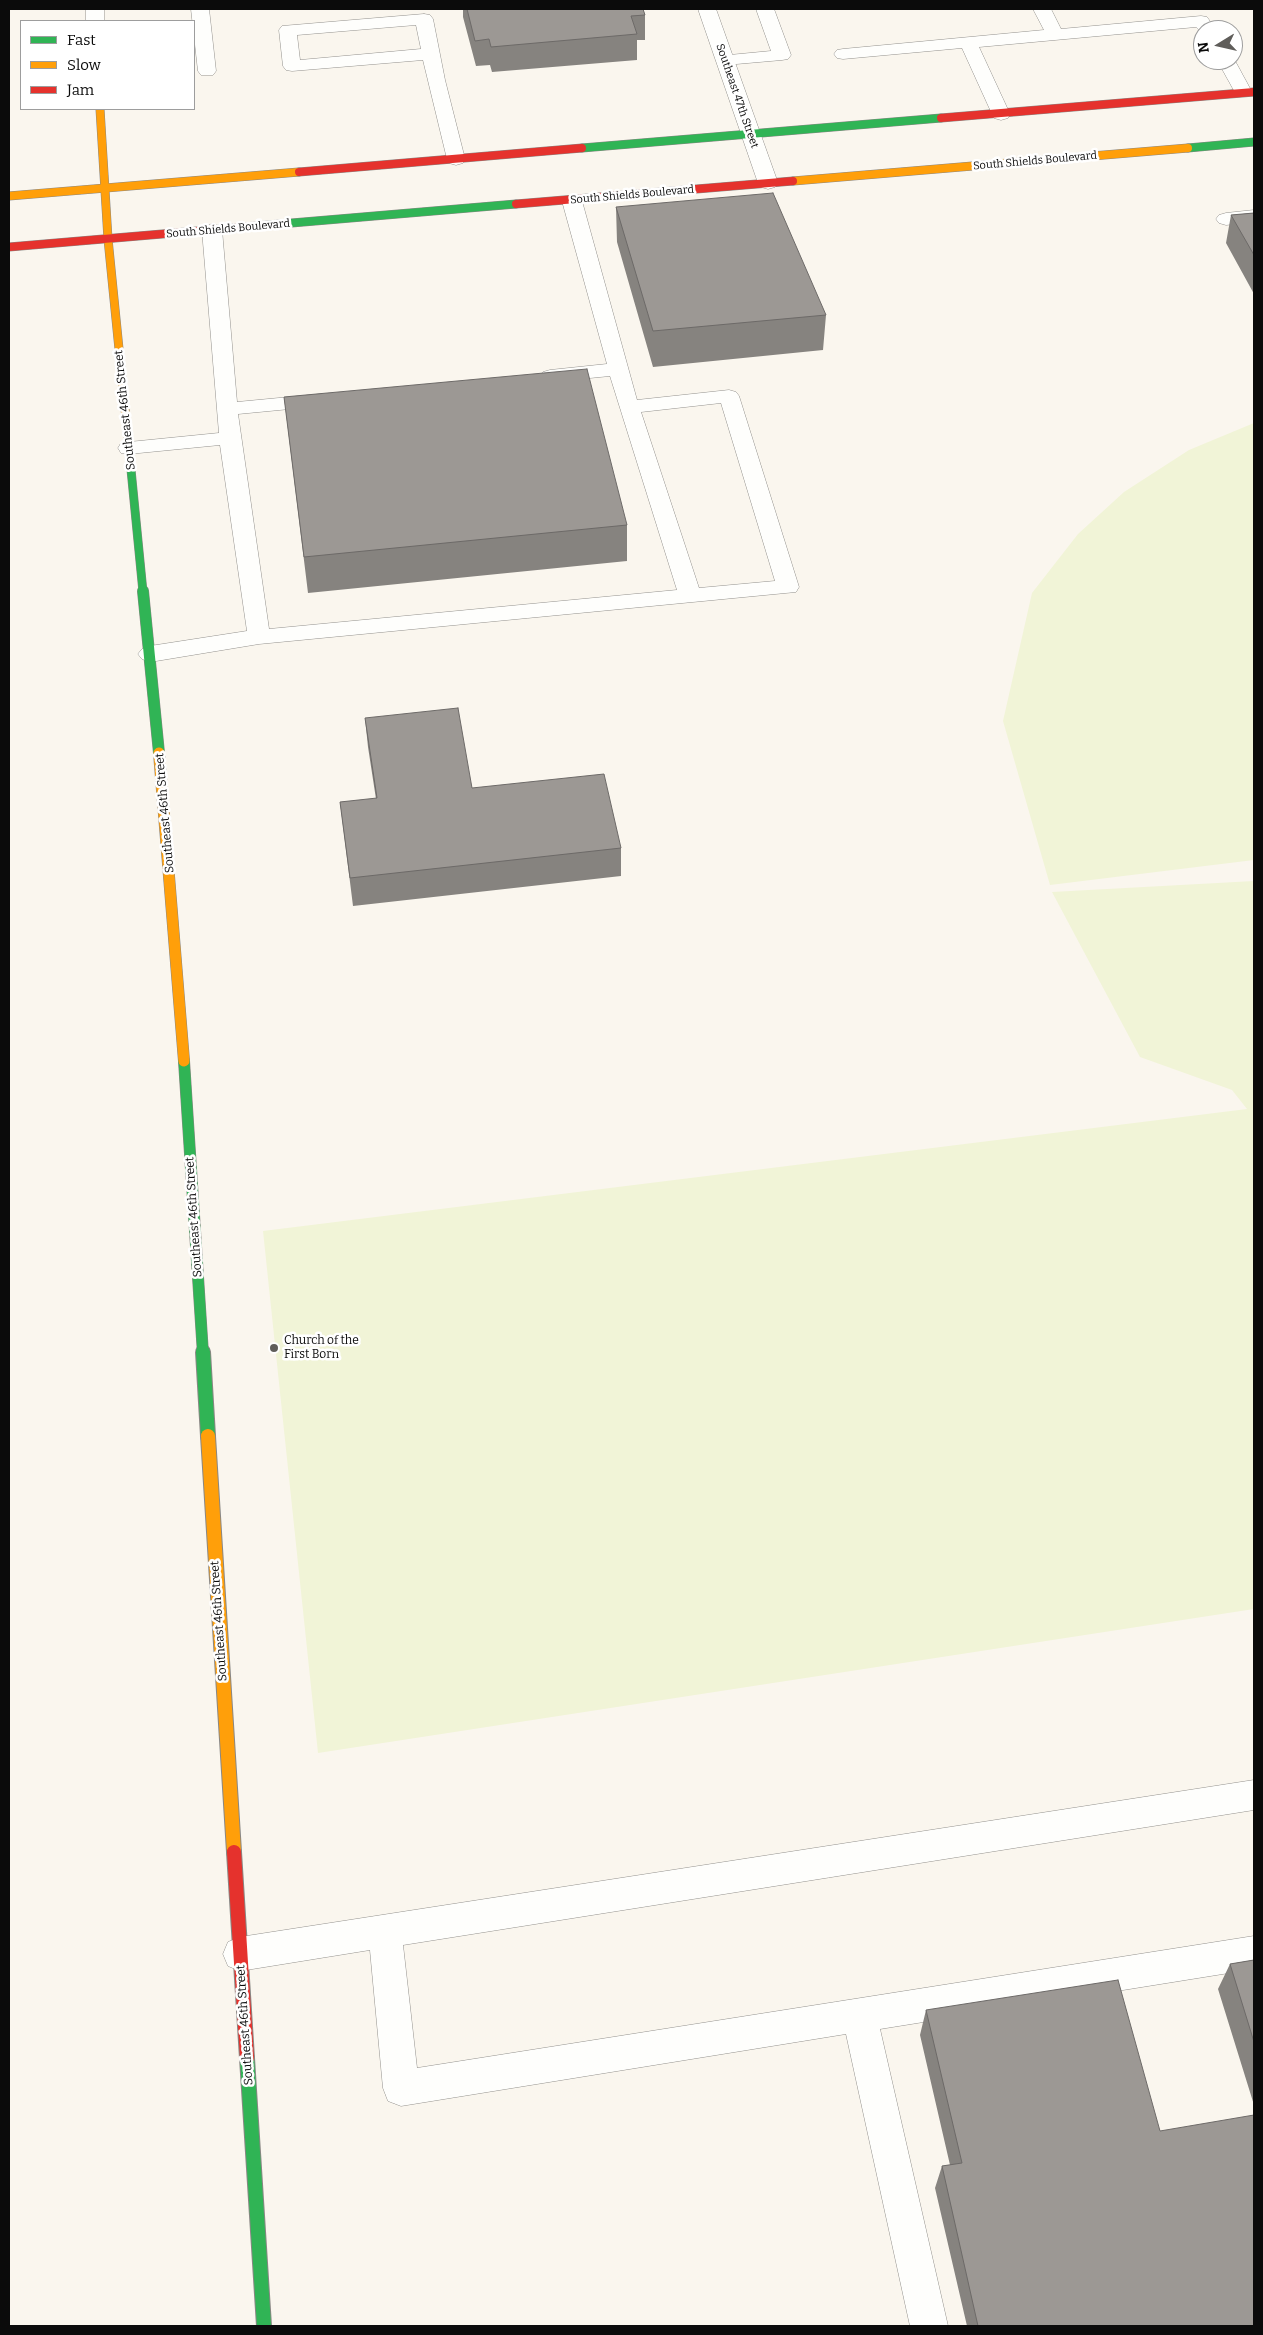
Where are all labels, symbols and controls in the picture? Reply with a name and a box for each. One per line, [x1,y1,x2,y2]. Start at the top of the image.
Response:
legend [20,20,195,110]
north arrow [1193,20,1243,70]
text: Fast [67,31,96,49]
text: N [1194,41,1213,54]
street label: Southeast 47th Street [713,42,761,150]
text: Slow [67,56,101,74]
text: Jam [67,81,94,99]
street label: South Shields Boulevard [973,149,1097,173]
street label: South Shields Boulevard [570,183,694,207]
street label: South Shields Boulevard [166,217,290,241]
street label: Southeast 46th Street [112,349,138,471]
street label: Southeast 46th Street [153,752,177,874]
street label: Southeast 46th Street [183,1156,205,1278]
place label: Church of the First Born [284,1334,359,1362]
marker: Church of the First Born [268,1342,280,1354]
street label: Southeast 46th Street [208,1560,230,1682]
street label: Southeast 46th Street [234,1964,256,2086]

